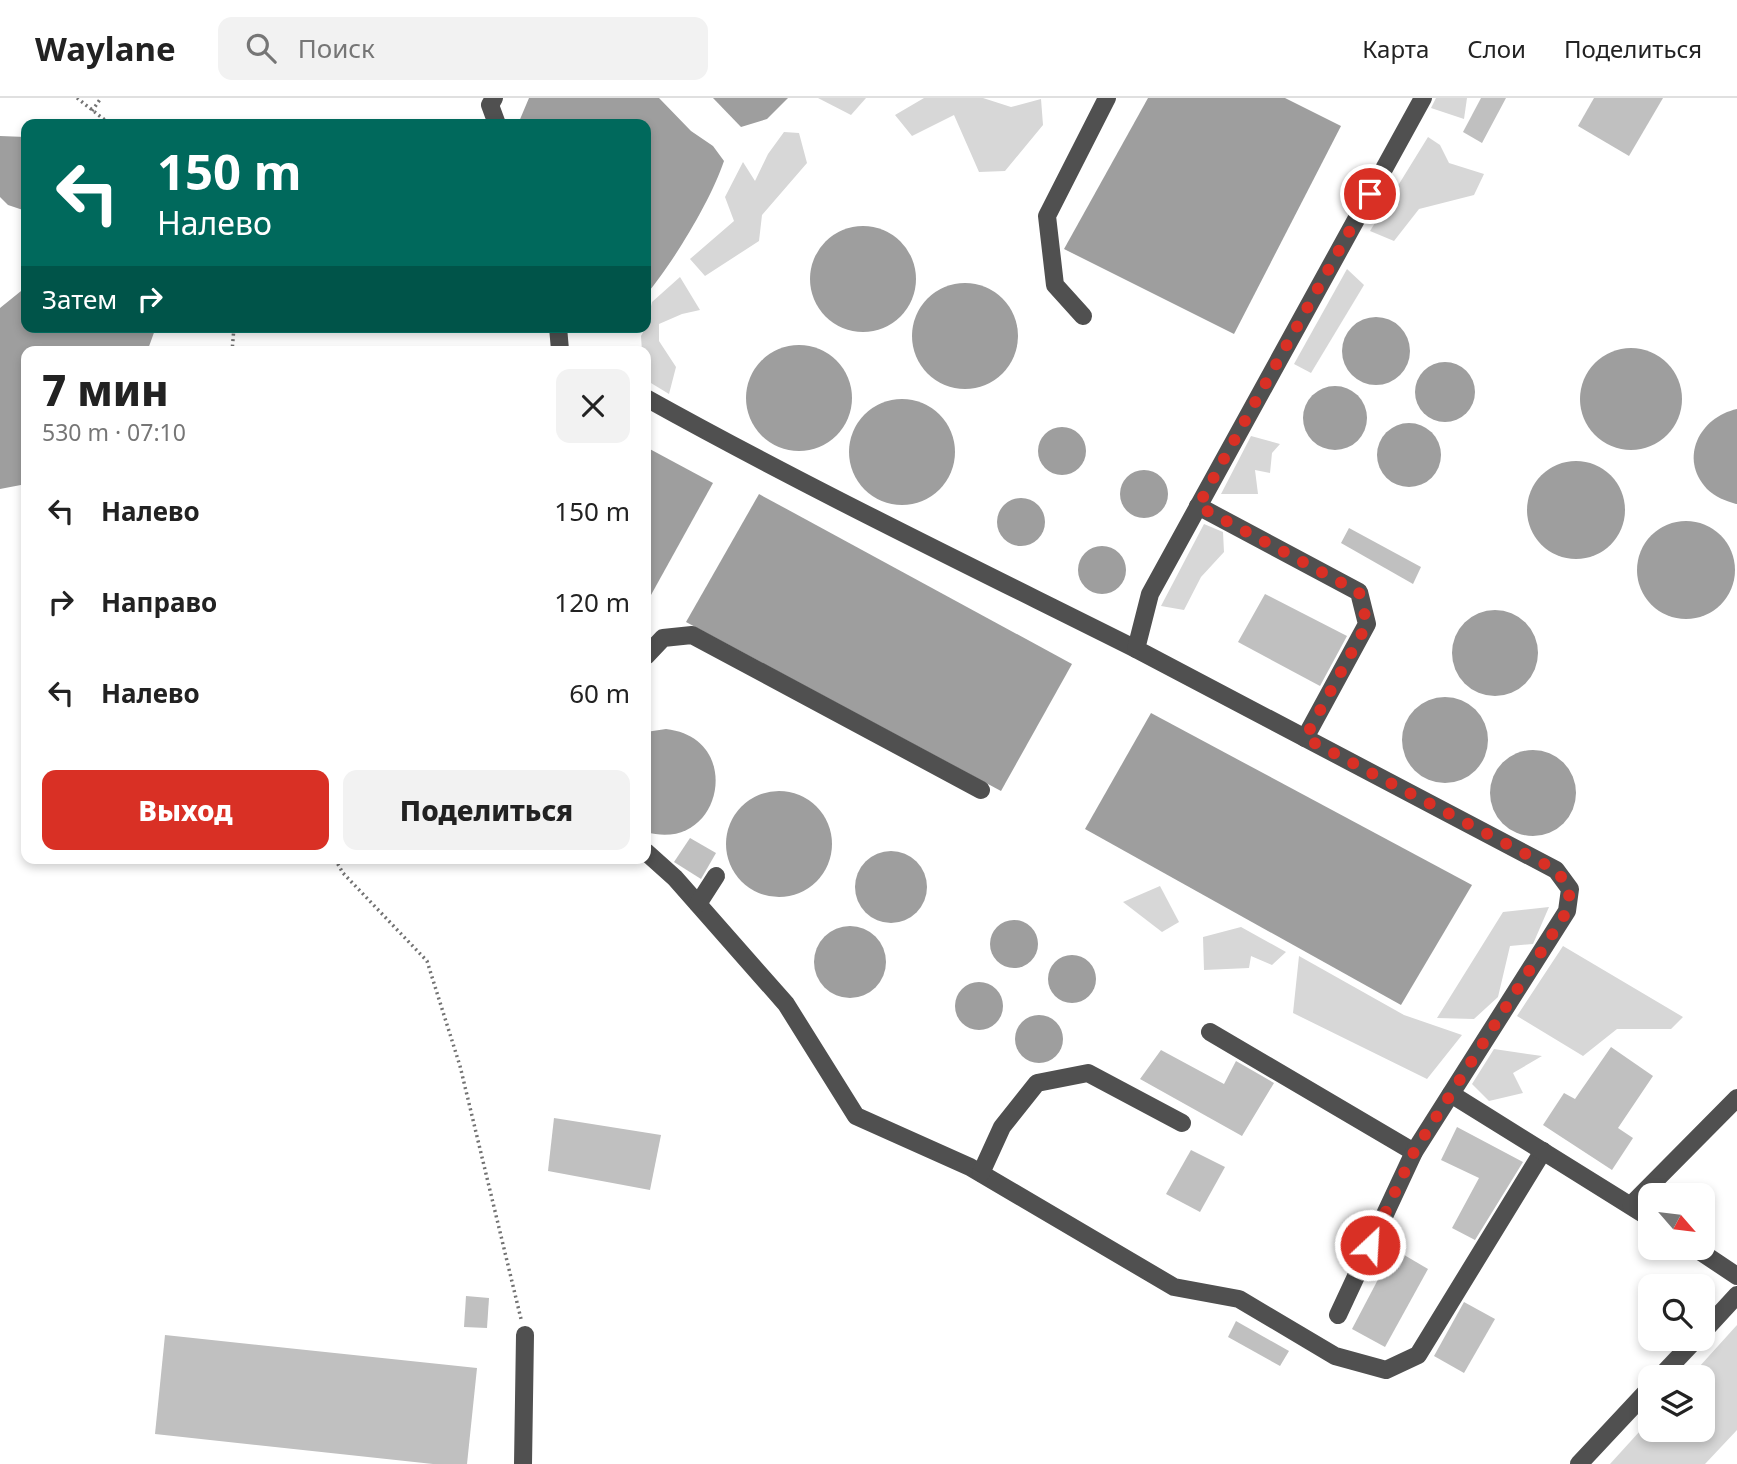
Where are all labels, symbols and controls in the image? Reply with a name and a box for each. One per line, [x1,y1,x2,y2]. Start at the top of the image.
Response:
search box [218,17,708,80]
text: Waylane [35,26,176,71]
icon: search [242,29,280,67]
text: Поиск [298,30,375,66]
text: Карта [1362,32,1429,65]
text: Слои [1467,32,1526,65]
text: Поделиться [1564,32,1702,65]
text: 150 m [157,138,302,204]
icon: left [42,147,133,238]
pin [1340,164,1400,224]
icon: arrive [1351,175,1389,213]
text: Налево [157,201,272,244]
icon: right [131,280,169,318]
text: Затем [42,281,117,317]
text: 7 мин [42,361,169,418]
button: close [556,369,630,443]
text: 530 m · 07:10 [42,416,186,448]
icon: left [42,492,80,530]
text: Налево [101,493,200,529]
text: 150 m [554,493,630,529]
icon: right [42,583,80,621]
text: Направо [101,584,217,620]
text: 120 m [554,584,630,620]
icon: left [42,674,80,712]
text: Налево [101,675,200,711]
text: 60 m [569,675,630,711]
button: Выход [42,770,329,850]
button: Поделиться [343,770,630,850]
north arrow [1638,1183,1715,1260]
map controls [1638,1183,1715,1442]
position arrow [1333,1208,1407,1282]
button: search [1638,1274,1715,1351]
button: layers [1638,1365,1715,1442]

